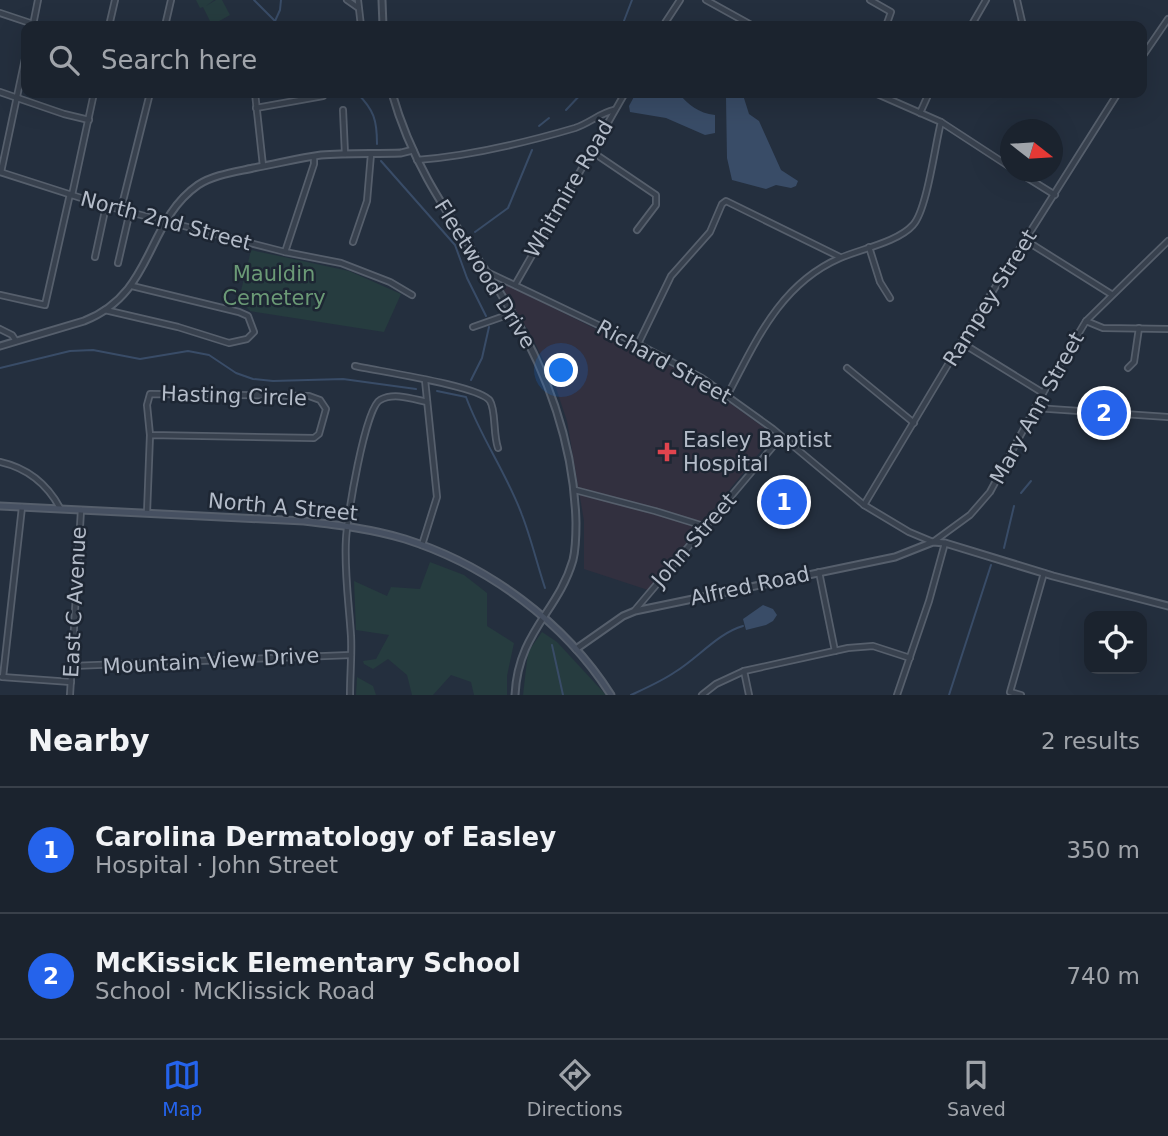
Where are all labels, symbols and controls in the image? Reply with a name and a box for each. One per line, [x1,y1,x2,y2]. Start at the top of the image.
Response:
search box [21,21,1147,98]
icon: search [45,41,83,79]
text: Search here [101,45,257,75]
street label: Whitmire Road [520,116,618,262]
north arrow [1000,119,1063,182]
street label: North 2nd Street [78,187,254,255]
street label: Fleetwood Drive [430,195,540,353]
street label: Rampey Street [938,225,1042,371]
park label: Mauldin Cemetery [222,262,326,310]
street label: Richard Street [592,315,736,409]
street label: Mary Ann Street [985,328,1089,488]
your location [544,353,578,387]
street label: Hasting Circle [161,381,307,411]
pin: 2 [1081,387,1127,439]
place label: Easley Baptist Hospital [683,428,832,476]
marker: Easley Baptist Hospital [657,442,677,462]
pin: 1 [761,476,807,528]
street label: North A Street [207,488,359,526]
street label: John Street [646,488,741,593]
street label: East C Avenue [59,526,91,678]
street label: Alfred Road [688,562,812,610]
map controls [1084,611,1147,674]
button: locate [1084,611,1147,674]
street label: Mountain View Drive [102,643,320,679]
text: Nearby [28,723,150,758]
text: 2 results [1041,728,1140,754]
text: Carolina Dermatology of Easley [95,822,556,852]
text: 1 [43,837,59,863]
text: 350 m [1066,837,1140,863]
text: Hospital · John Street [95,852,338,878]
text: McKissick Elementary School [95,948,521,978]
text: 2 [43,963,59,989]
text: 740 m [1066,963,1140,989]
text: School · McKlissick Road [95,978,375,1004]
tab: Map [162,1056,202,1120]
tab: Directions [527,1056,623,1120]
tab: Saved [947,1056,1006,1120]

